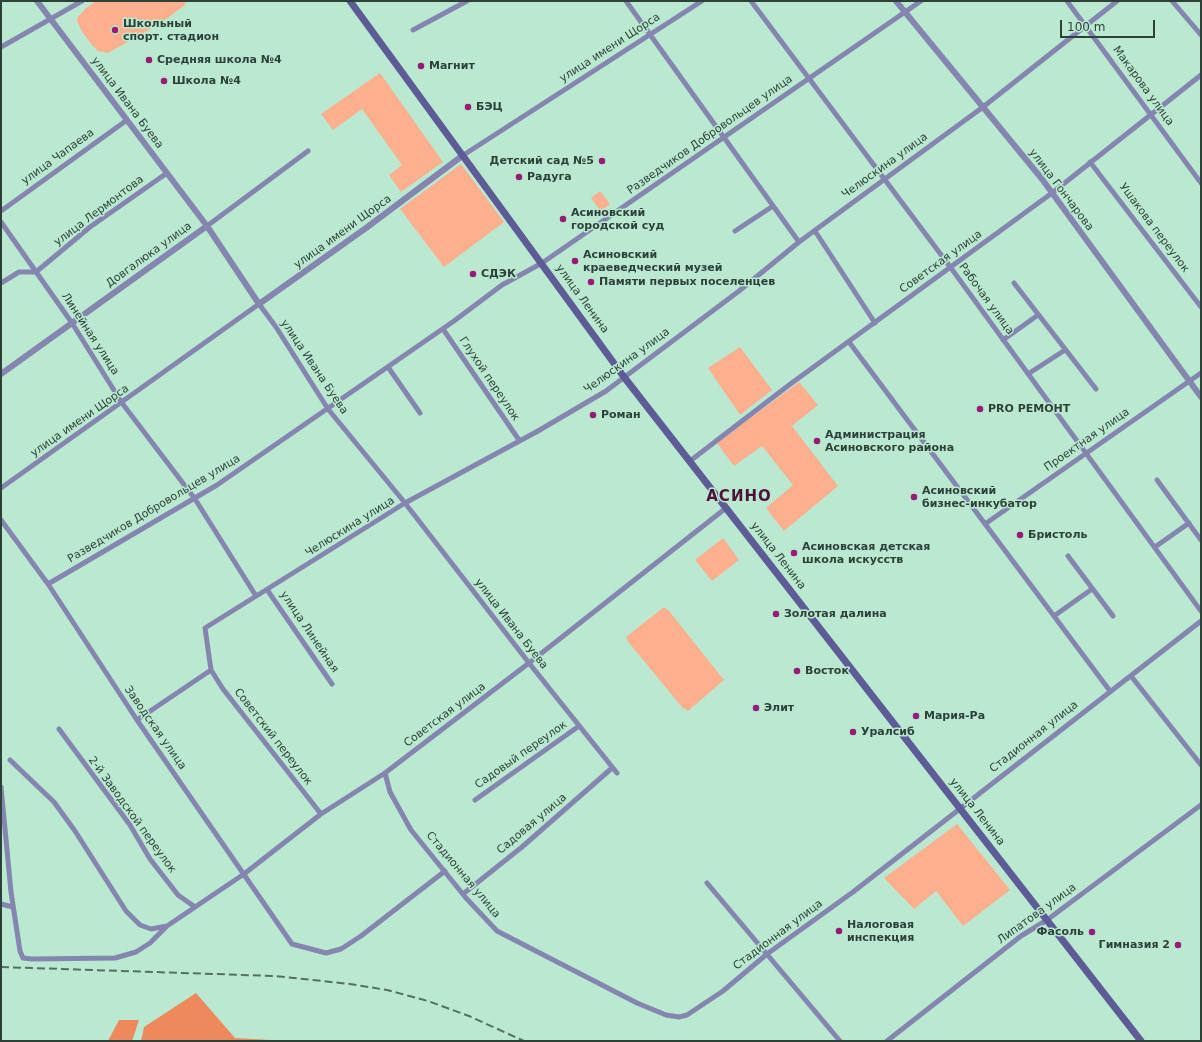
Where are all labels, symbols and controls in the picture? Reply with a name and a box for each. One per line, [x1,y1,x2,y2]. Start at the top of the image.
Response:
street label: улица имени Щорса [557,11,663,85]
scale bar [1062,12,1157,38]
place label: Школьный спорт. стадион [123,17,219,43]
text: 100 m [1067,20,1105,34]
marker: Школьный спорт. стадион [110,25,120,35]
street label: Макарова улица [1110,44,1176,128]
place label: Средняя школа №4 [157,53,282,67]
street label: улица Ивана Буева [88,55,166,151]
marker: Средняя школа №4 [144,55,154,65]
place label: Магнит [429,59,475,73]
marker: Магнит [416,61,426,71]
street label: Разведчиков Добровольцев улица [625,73,795,197]
place label: Школа №4 [172,74,241,88]
marker: Школа №4 [159,76,169,86]
place label: БЭЦ [476,100,503,114]
marker: БЭЦ [463,102,473,112]
street label: улица Чапаева [19,126,97,188]
street label: Челюскина улица [840,130,930,202]
street label: улица Гончарова [1026,146,1096,234]
place label: Детский сад №5 [490,154,594,168]
marker: Детский сад №5 [597,156,607,166]
place label: Радуга [527,170,572,184]
marker: Радуга [514,172,524,182]
street label: улица Лермонтова [51,173,147,249]
street label: Ушакова переулок [1116,181,1192,275]
street label: улица имени Щорса [292,192,394,272]
place label: Асиновский городской суд [571,206,664,232]
marker: Асиновский городской суд [558,214,568,224]
street label: Довгалюка улица [104,220,194,290]
street label: Советская улица [897,228,985,296]
place label: Асиновский краеведческий музей [583,248,722,274]
marker: Асиновский краеведческий музей [570,256,580,266]
street label: Рабочая улица [956,261,1016,337]
street label: улица Ленина [553,262,611,336]
place label: СДЭК [481,267,516,281]
marker: СДЭК [468,269,478,279]
place label: Памяти первых поселенцев [599,275,775,289]
marker: Памяти первых поселенцев [586,277,596,287]
street label: Линейная улица [58,290,122,378]
street label: улица Ивана Буева [277,317,351,417]
street label: Челюскина улица [582,325,672,397]
street label: Глухой переулок [456,334,522,424]
street label: улица имени Щорса [28,382,132,460]
place label: PRO РЕМОНТ [988,402,1070,416]
marker: PRO РЕМОНТ [975,404,985,414]
street label: Проектная улица [1042,406,1132,474]
place label: Роман [601,408,641,422]
marker: Роман [588,410,598,420]
place label: Администрация Асиновского района [825,428,954,454]
marker: Администрация Асиновского района [812,436,822,446]
street label: Разведчиков Добровольцев улица [65,452,243,566]
place label: Асиновский бизнес-инкубатор [922,484,1037,510]
district label: АСИНО [706,488,772,506]
marker: Асиновский бизнес-инкубатор [909,492,919,502]
street label: Челюскина улица [303,494,397,560]
street label: улица Ленина [748,520,808,592]
place label: Бристоль [1028,528,1087,542]
marker: Бристоль [1015,530,1025,540]
place label: Асиновская детская школа искусств [802,540,930,566]
marker: Асиновская детская школа искусств [789,548,799,558]
street label: улица Ивана Буева [472,576,550,672]
street label: улица Линейная [277,589,341,675]
place label: Золотая далина [784,607,887,621]
marker: Золотая далина [771,609,781,619]
place label: Восток [805,664,849,678]
marker: Восток [792,666,802,676]
street label: Советская улица [402,680,488,750]
street label: Заводская улица [121,684,189,772]
street label: Советский переулок [231,686,315,788]
street label: Стадионная улица [987,698,1081,776]
place label: Элит [764,701,794,715]
marker: Элит [751,703,761,713]
place label: Мария-Ра [924,709,985,723]
marker: Мария-Ра [911,711,921,721]
street label: Садовый переулок [472,718,570,792]
place label: Уралсиб [861,725,915,739]
marker: Уралсиб [848,727,858,737]
street label: 2-й Заводской переулок [85,754,179,876]
street label: улица Ленина [947,776,1007,848]
street label: Садовая улица [494,791,570,857]
street label: Стадионная улица [423,829,503,921]
street label: Липатова улица [995,881,1079,947]
street label: Стадионная улица [731,897,825,973]
place label: Налоговая инспекция [847,918,914,944]
place label: Фасоль [1037,925,1084,939]
marker: Налоговая инспекция [834,926,844,936]
marker: Фасоль [1087,927,1097,937]
place label: Гимназия 2 [1099,938,1170,952]
marker: Гимназия 2 [1173,940,1183,950]

